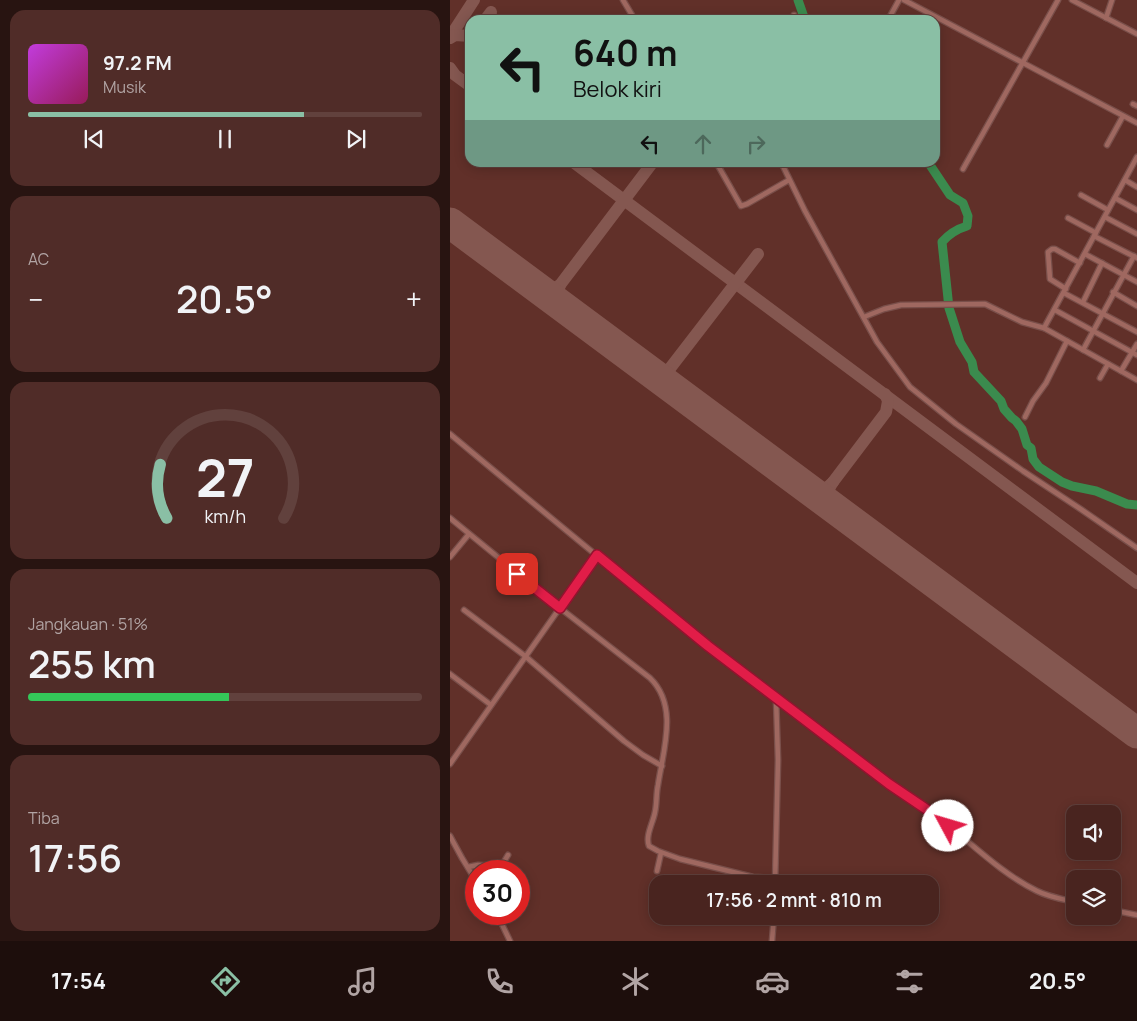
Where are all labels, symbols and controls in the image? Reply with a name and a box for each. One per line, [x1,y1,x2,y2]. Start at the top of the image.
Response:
text: 640 m [573,29,678,77]
icon: left [490,35,555,100]
text: 97.2 FM [103,50,172,76]
text: Belok kiri [573,74,662,104]
text: Musik [103,76,146,98]
icon: previous [80,125,108,153]
icon: pause [211,125,239,153]
icon: next [342,125,370,153]
icon: left [636,130,664,158]
icon: ahead [689,130,717,158]
icon: right [742,130,770,158]
text: AC [28,248,49,270]
text: 20.5° [176,272,273,324]
text: − [28,280,43,318]
text: + [406,280,422,318]
text: 27 [196,442,254,513]
text: km/h [204,504,246,528]
pin [496,553,538,595]
icon: arrive [503,560,531,588]
text: Jangkauan · 51% [28,613,148,635]
text: 255 km [28,637,156,689]
position arrow [921,799,973,851]
map controls [1066,805,1121,925]
button: sound [1066,805,1121,860]
text: Tiba [28,807,60,829]
text: 17:56 [28,831,122,883]
speed limit sign: 30 [465,860,530,925]
button: layers [1066,870,1121,925]
text: 17:56 · 2 mnt · 810 m [706,887,882,913]
icon: directions [208,964,243,999]
icon: music [345,964,380,999]
icon: phone [482,964,517,999]
icon: climate [618,964,653,999]
icon: car [755,964,790,999]
icon: filters [892,964,927,999]
text: 17:54 [51,966,106,996]
text: 20.5° [1029,966,1086,996]

